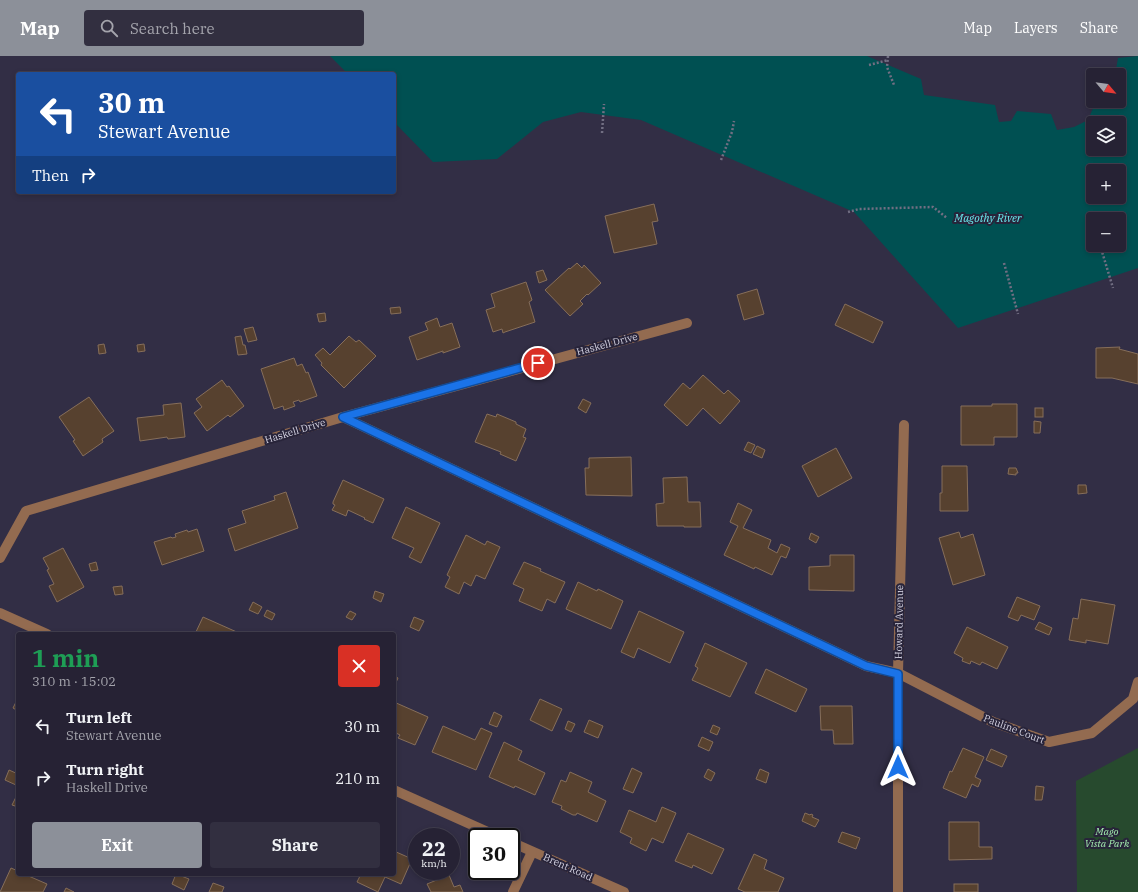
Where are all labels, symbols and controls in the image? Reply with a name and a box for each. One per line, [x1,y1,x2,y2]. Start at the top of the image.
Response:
search box [84,10,364,46]
text: Map [20,16,60,40]
icon: search [98,17,120,39]
text: Search here [130,19,214,38]
text: Map [964,19,992,37]
text: Layers [1014,19,1058,37]
text: Share [1080,19,1118,37]
north arrow [1086,68,1126,108]
map controls [1086,68,1126,252]
text: 30 m [98,84,165,121]
icon: left [32,88,84,140]
button: layers [1086,116,1126,156]
text: Stewart Avenue [98,120,230,143]
icon: right [77,164,99,186]
button: + [1086,164,1126,204]
text: Then [32,166,69,185]
water label: Magothy River [953,211,1023,225]
button: − [1086,212,1126,252]
street label: Haskell Drive [575,330,639,358]
pin [521,346,555,380]
icon: arrive [527,352,549,374]
street label: Haskell Drive [263,416,327,446]
street label: Howard Avenue [892,585,906,659]
text: 1 min [32,642,99,674]
button: close [338,645,380,687]
text: 310 m · 15:02 [32,673,116,690]
text: Turn left [66,708,132,727]
street label: Pauline Court [982,711,1047,747]
icon: left [32,715,54,737]
text: 30 m [344,717,380,736]
text: Stewart Avenue [66,727,162,744]
position arrow [877,746,919,788]
text: Turn right [66,760,144,779]
icon: right [32,767,54,789]
text: 210 m [335,769,380,788]
text: Haskell Drive [66,779,148,796]
button: Exit [32,822,202,868]
button: Share [210,822,380,868]
park label: Mago Vista Park [1085,825,1130,850]
speed limit sign: 30 [468,828,520,880]
text: 22 [422,835,446,862]
street label: Brent Road [541,850,595,884]
text: km/h [421,857,447,870]

